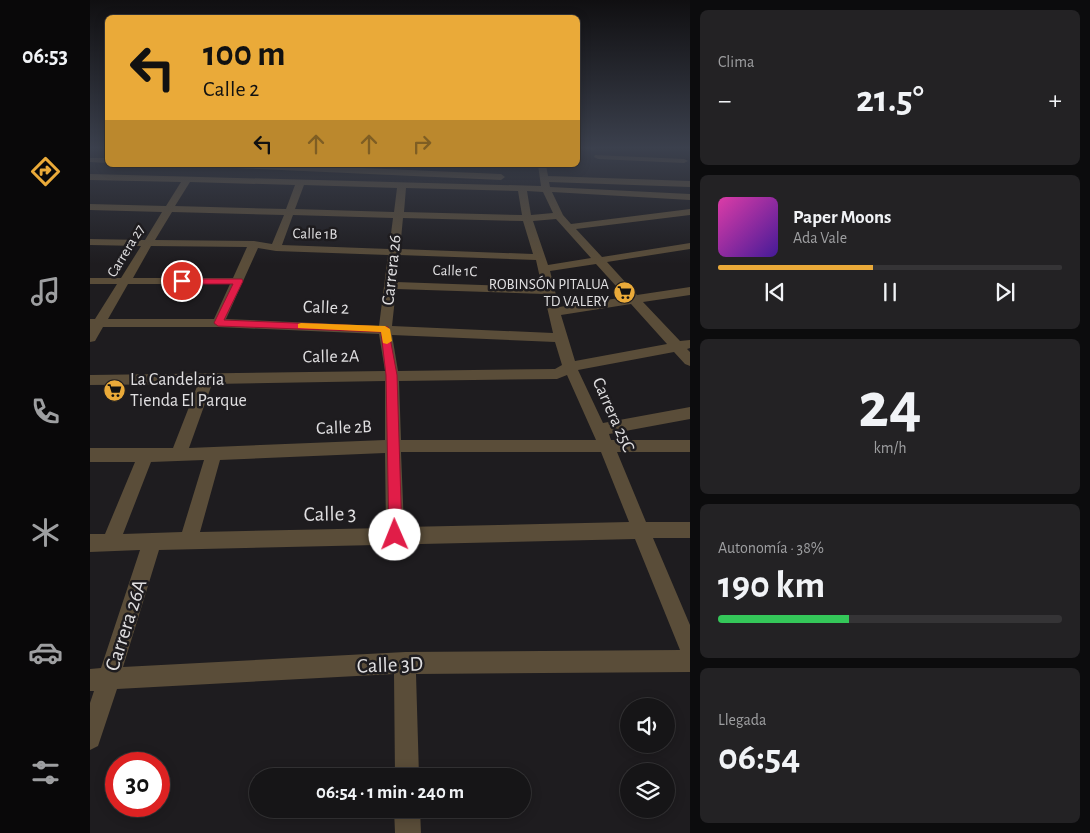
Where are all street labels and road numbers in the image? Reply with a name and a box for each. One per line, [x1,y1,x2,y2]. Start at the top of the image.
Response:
street label: Carrera 27 [105,222,147,280]
street label: Calle 1B [292,226,338,242]
street label: Carrera 26 [379,234,405,306]
street label: Calle 1C [433,263,478,279]
street label: Calle 2 [303,298,349,318]
street label: Calle 2A [303,347,360,366]
street label: Carrera 25C [589,375,637,455]
street label: Calle 2B [316,418,372,438]
street label: Calle 3 [303,503,357,525]
street label: Carrera 26A [101,577,151,673]
street label: Calle 3D [356,653,424,677]

